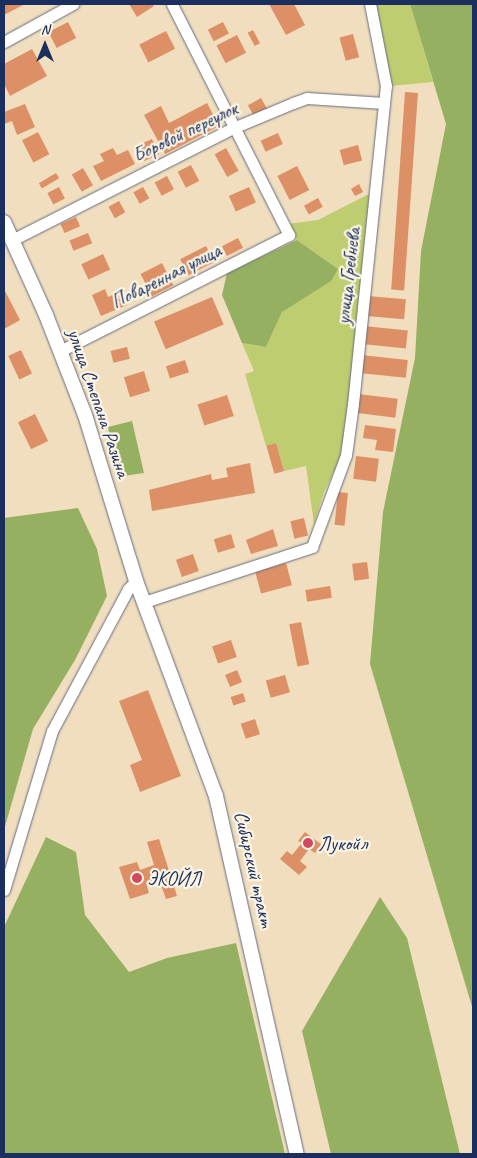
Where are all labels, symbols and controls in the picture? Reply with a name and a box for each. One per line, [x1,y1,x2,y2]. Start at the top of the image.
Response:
north arrow [20,20,70,70]
text: N [41,21,49,38]
street label: Боровой переулок [129,96,241,168]
street label: улица Гребнева [331,227,365,325]
street label: Поваренная улица [106,238,226,314]
street label: улица Степана Разина [62,326,136,480]
street label: Сибирский тракт [229,809,279,929]
place label: Лукойл [318,831,367,855]
marker: Лукойл [302,837,314,849]
place label: ЭКОЙЛ [147,866,201,890]
marker: ЭКОЙЛ [131,872,143,884]

